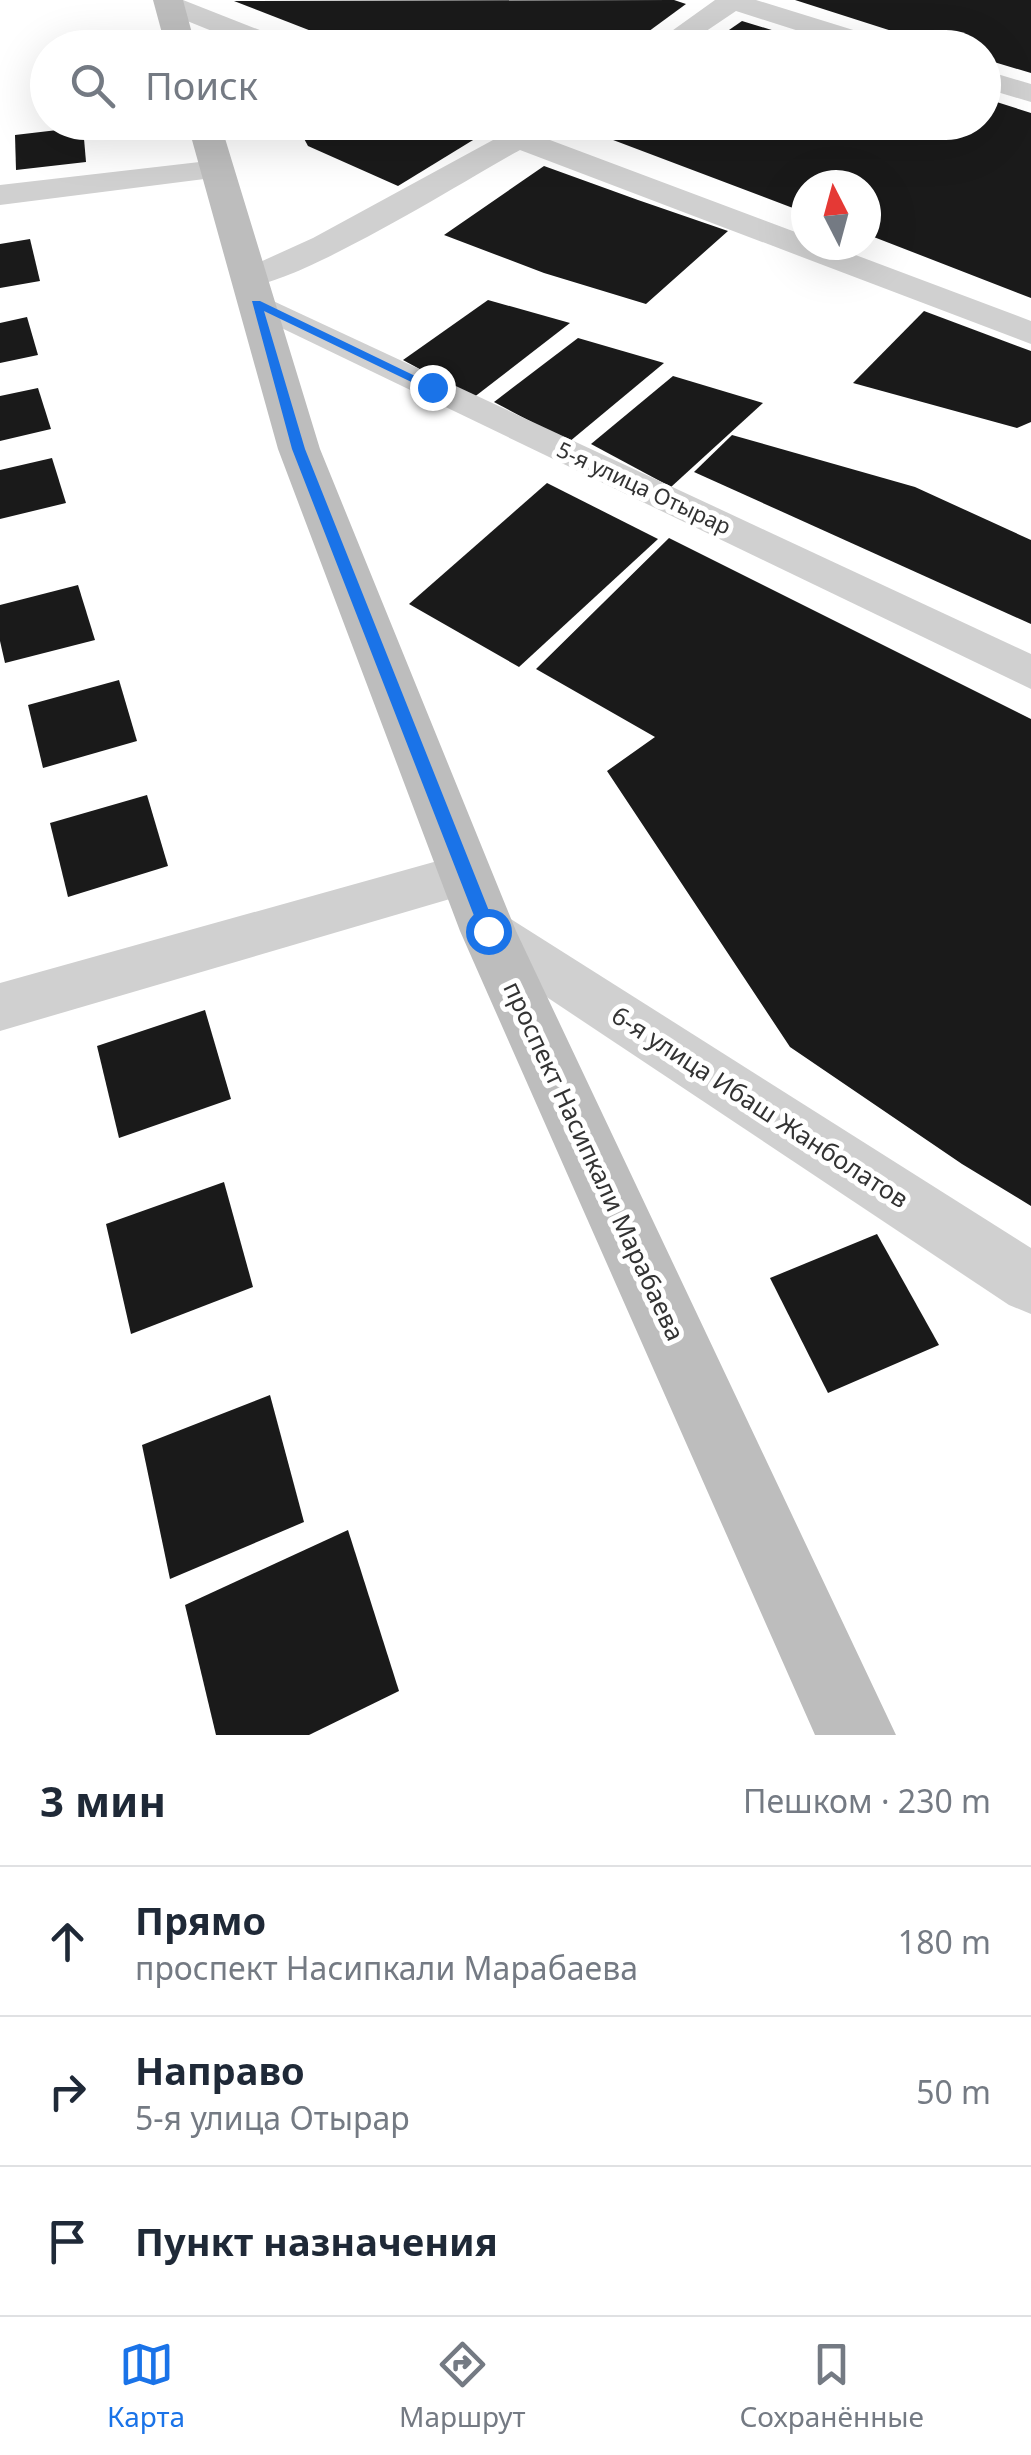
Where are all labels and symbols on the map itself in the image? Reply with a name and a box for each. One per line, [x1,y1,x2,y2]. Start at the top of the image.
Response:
north arrow [791,170,881,260]
route end [410,365,456,411]
street label: 5-я улица Отырар [553,434,736,541]
route start [466,909,512,955]
street label: проспект Насипкали Марабаева [496,975,693,1346]
street label: 6-я улица Ибаш Жанболатов [606,997,915,1215]

